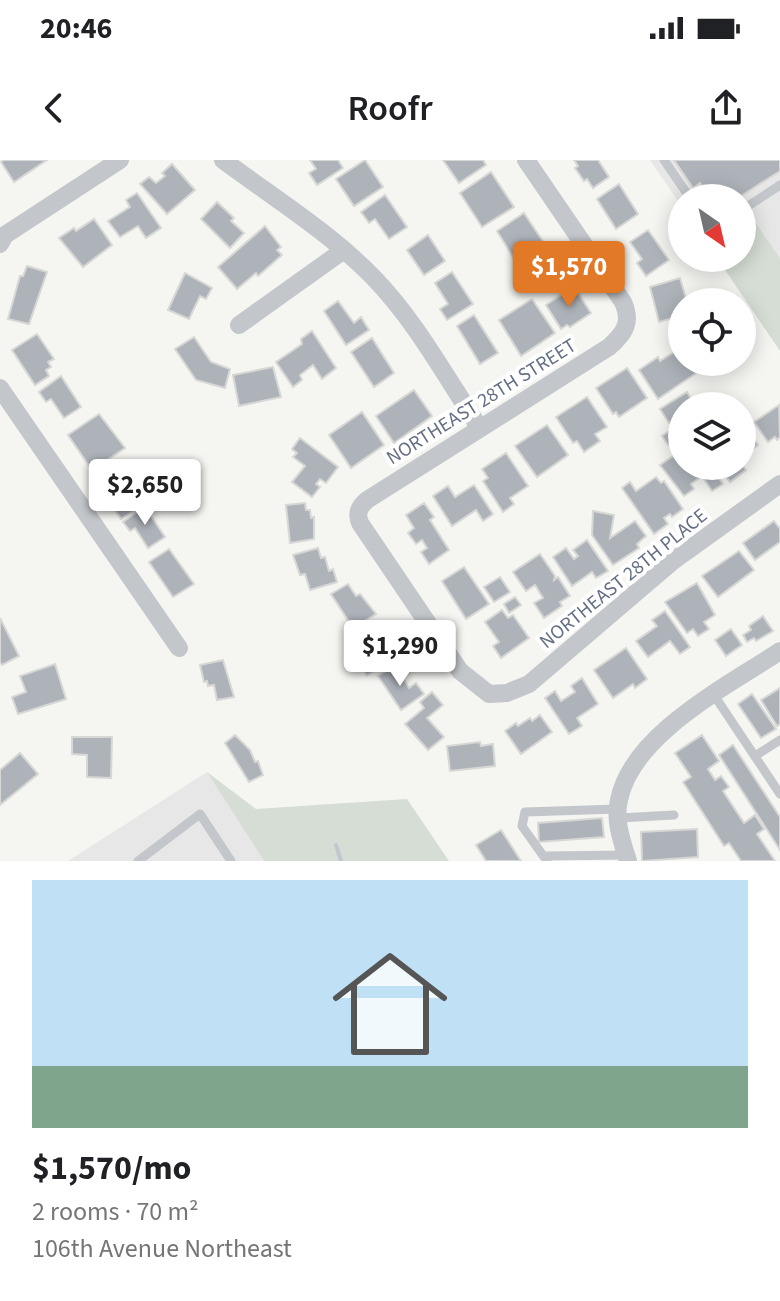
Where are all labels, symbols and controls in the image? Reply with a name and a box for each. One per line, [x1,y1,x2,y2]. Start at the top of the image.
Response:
text: 20:46 [40,7,112,50]
text: Roofr [347,83,433,134]
icon: back [32,86,76,130]
icon: share [704,86,748,130]
north arrow [668,184,756,272]
map controls [668,184,756,480]
pin: $1,570 [504,241,634,309]
text: $1,570 [531,248,607,285]
button: locate [668,288,756,376]
street label: NORTHEAST 28TH STREET [381,332,582,472]
button: layers [668,392,756,480]
pin: $2,650 [80,459,210,527]
text: $2,650 [107,466,183,503]
street label: NORTHEAST 28TH PLACE [534,502,714,655]
pin: $1,290 [335,620,465,688]
text: $1,290 [362,627,438,664]
icon: home [318,932,462,1076]
text: $1,570/mo [32,1144,192,1193]
text: 2 rooms · 70 m² [32,1193,199,1230]
text: 106th Avenue Northeast [32,1230,292,1267]

